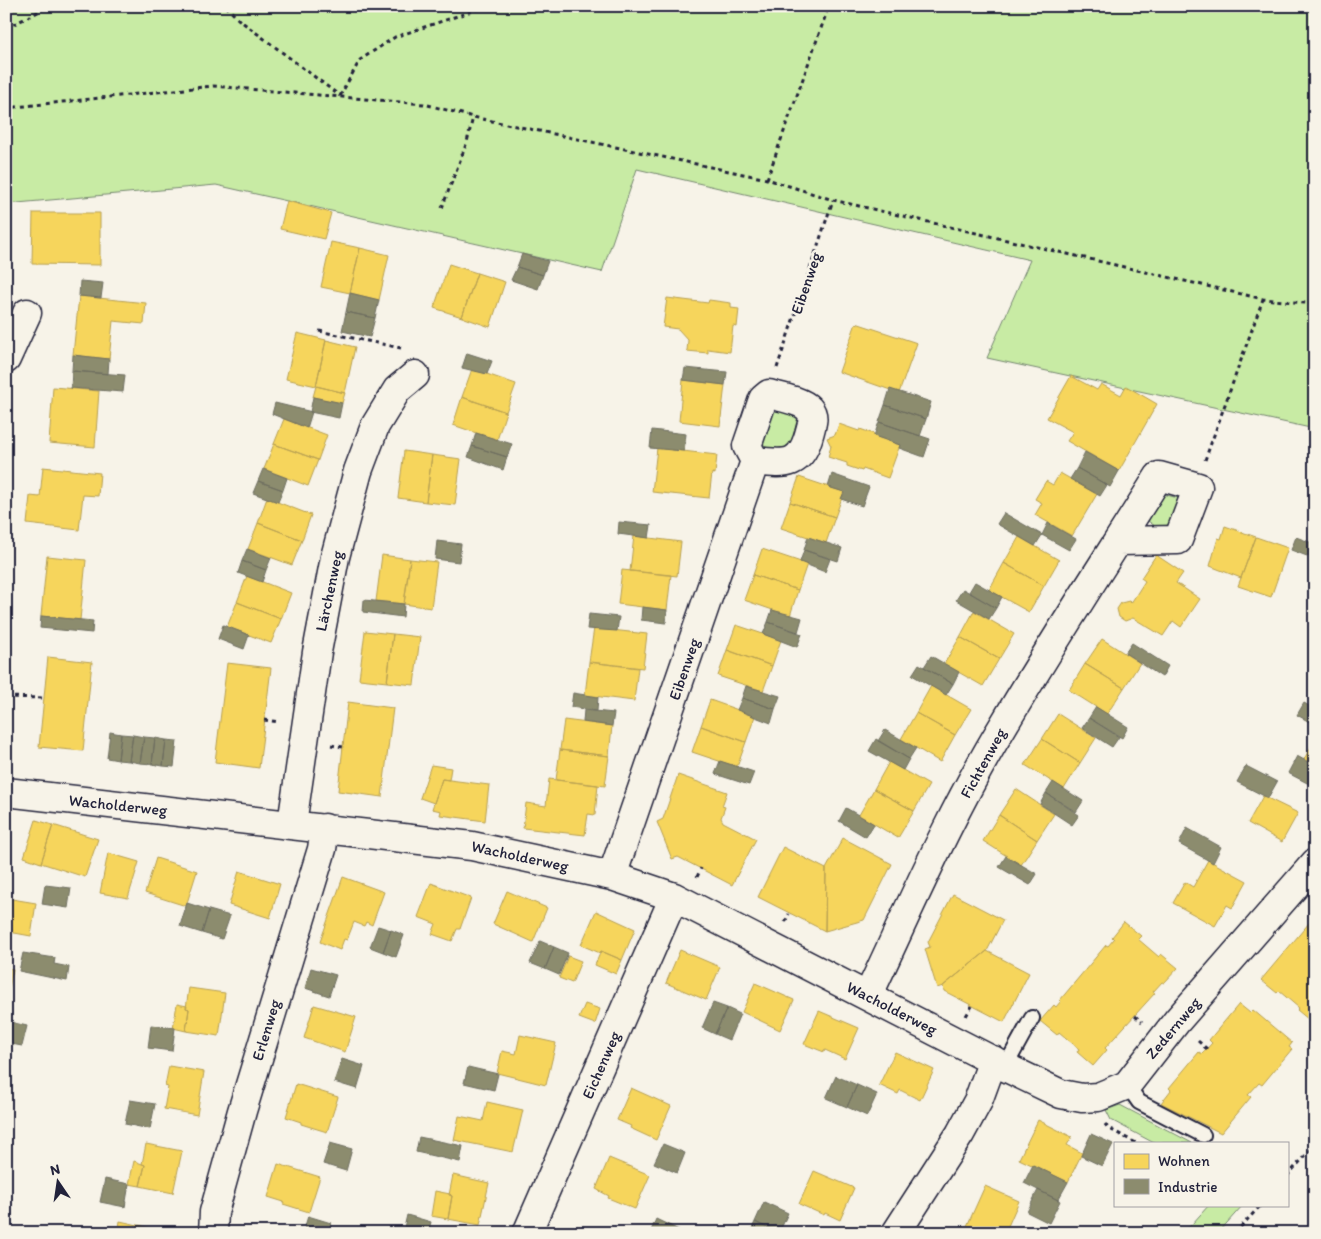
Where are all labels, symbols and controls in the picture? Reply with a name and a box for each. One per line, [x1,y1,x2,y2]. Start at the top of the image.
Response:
street label: Eibenweg [787,249,826,316]
street label: Lärchenweg [311,548,347,633]
street label: Eibenweg [665,635,704,702]
street label: Fichtenweg [956,724,1010,801]
street label: Wacholderweg [68,790,169,820]
street label: Wacholderweg [470,836,571,876]
street label: Wacholderweg [844,977,941,1039]
street label: Zedernweg [1142,992,1205,1063]
street label: Erlenweg [248,996,285,1063]
street label: Eichenweg [578,1027,625,1102]
legend [1114,1142,1288,1206]
text: Wohnen [1158,1152,1210,1170]
north arrow [32,1156,82,1206]
text: N [49,1160,62,1179]
text: Industrie [1158,1178,1218,1196]

